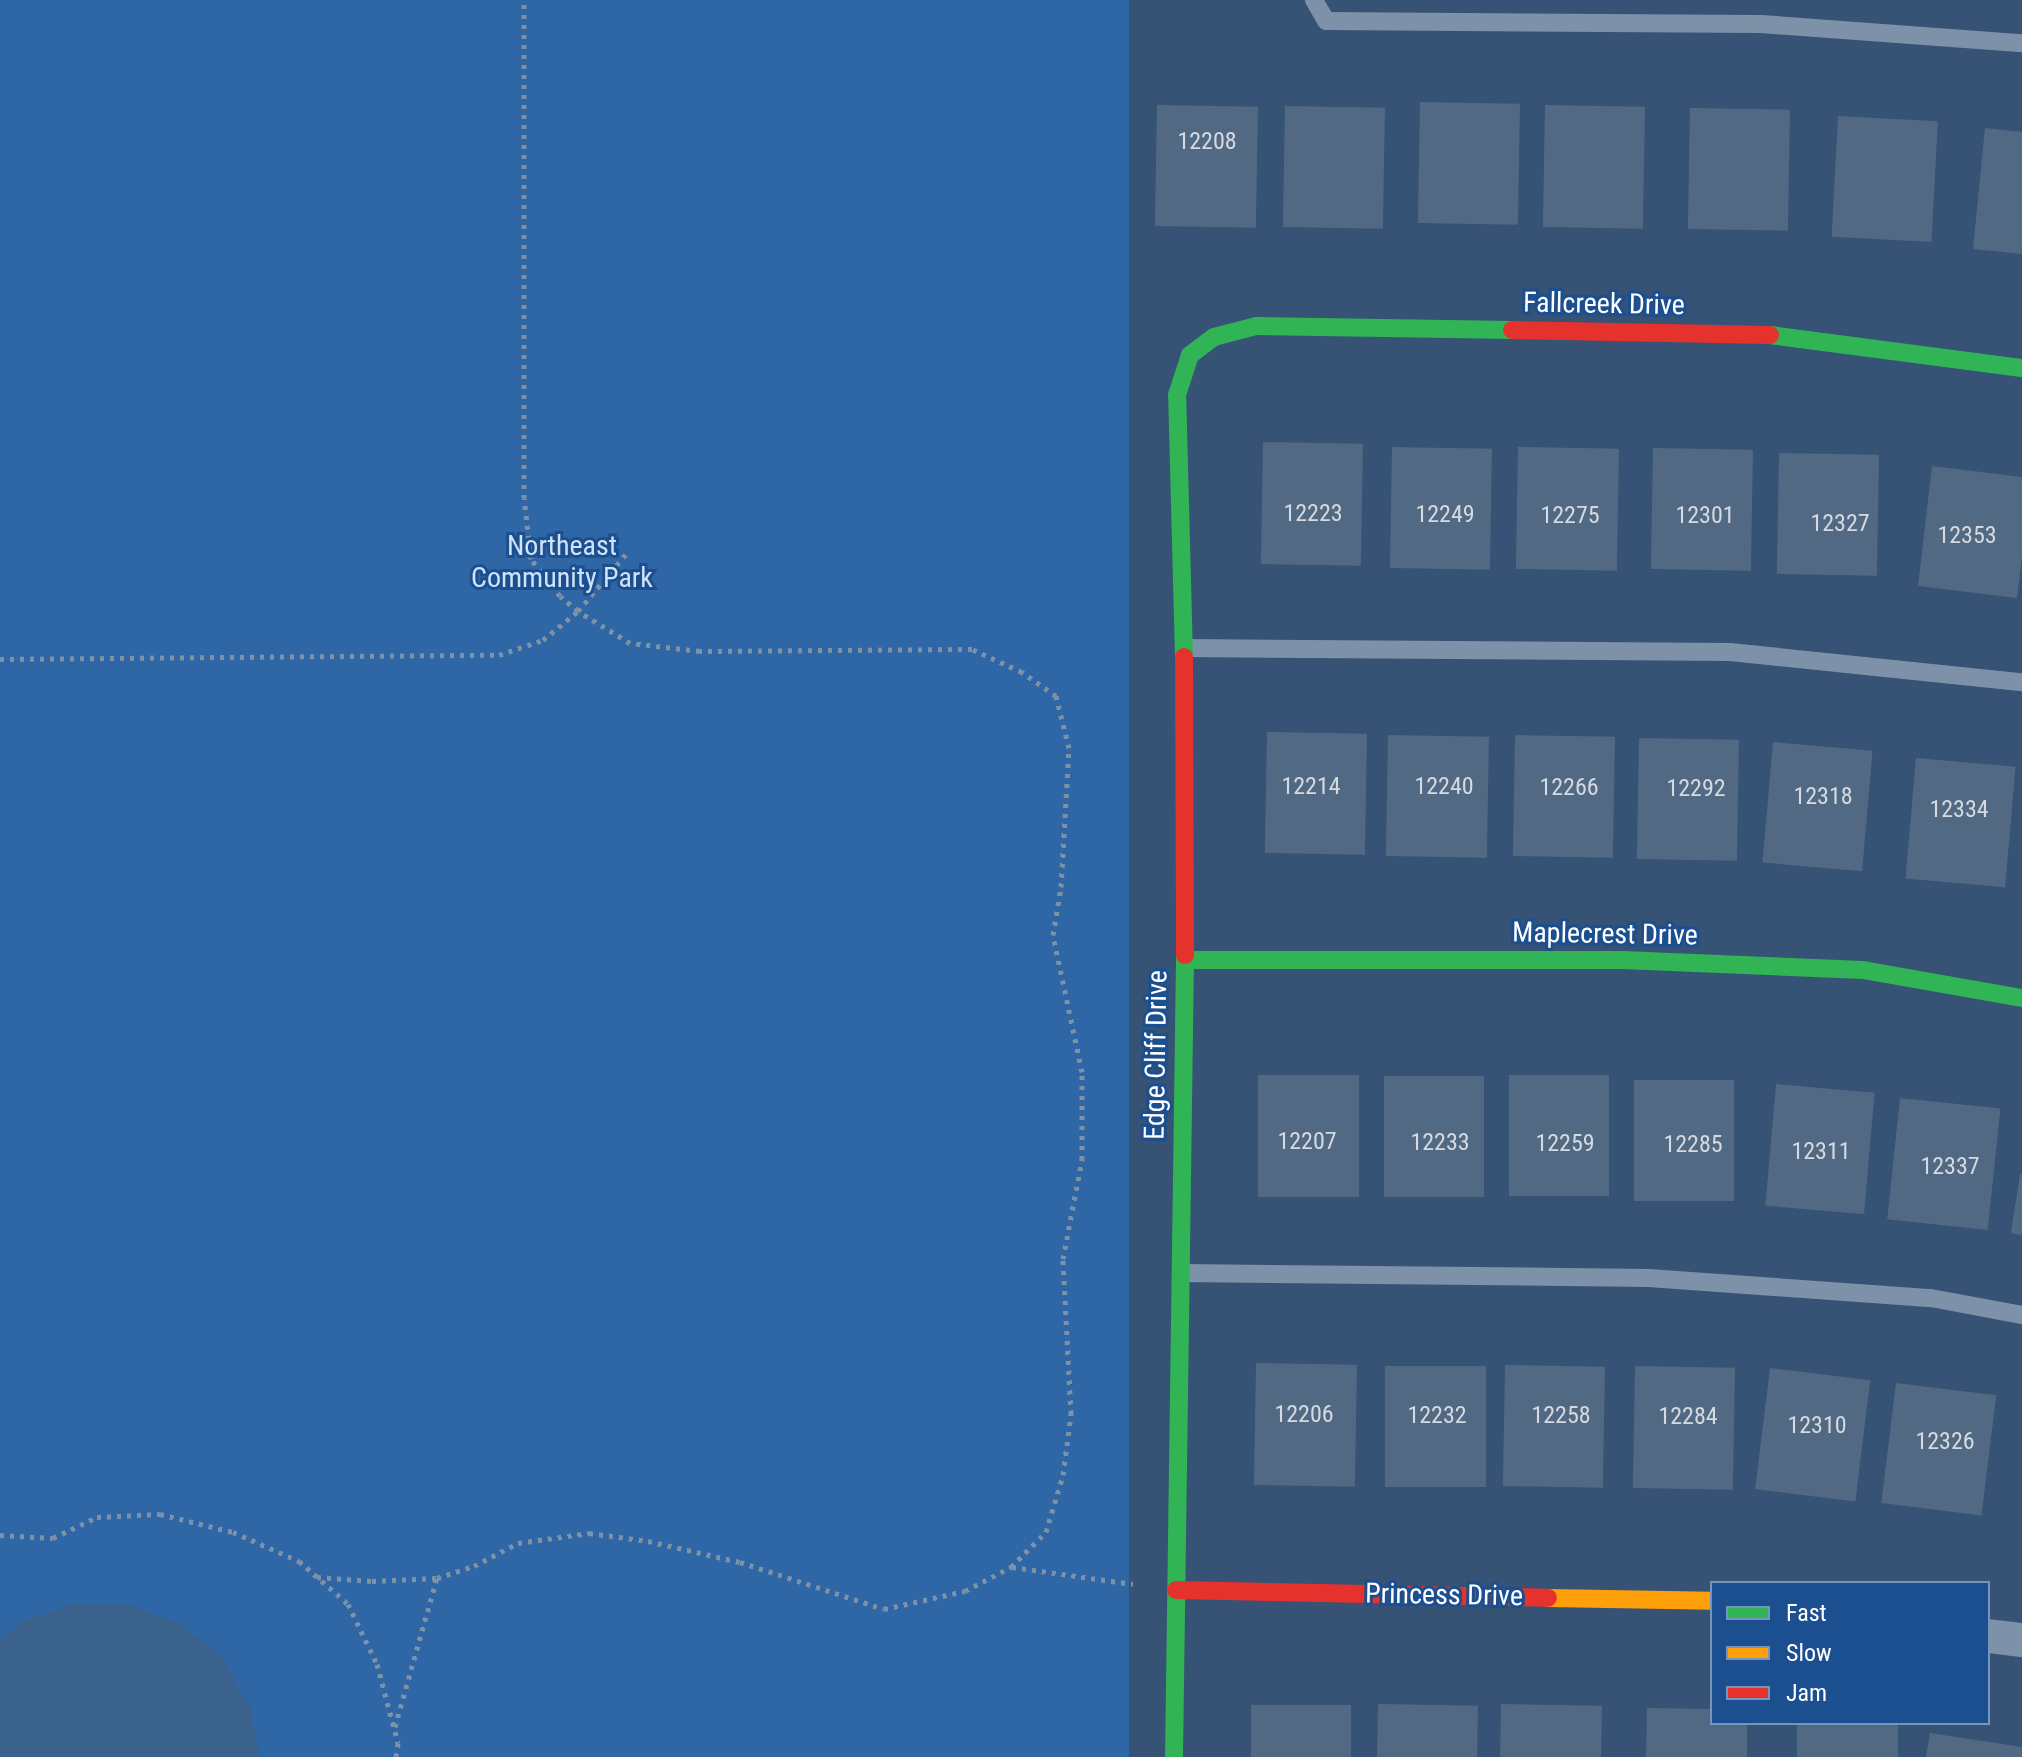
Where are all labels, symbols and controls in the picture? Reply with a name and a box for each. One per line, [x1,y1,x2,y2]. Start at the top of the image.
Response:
house number: 12208 [1177,128,1237,156]
street label: Fallcreek Drive [1523,286,1685,322]
house number: 12223 [1283,500,1343,528]
house number: 12249 [1415,501,1475,529]
house number: 12275 [1540,502,1600,530]
house number: 12301 [1675,502,1735,530]
house number: 12327 [1810,510,1870,538]
house number: 12353 [1937,522,1997,550]
park label: Northeast Community Park [471,529,653,595]
house number: 12214 [1281,773,1341,801]
house number: 12240 [1414,773,1474,801]
house number: 12266 [1539,774,1599,802]
house number: 12292 [1666,775,1726,803]
house number: 12318 [1793,783,1853,811]
house number: 12334 [1929,796,1989,824]
street label: Maplecrest Drive [1512,916,1698,952]
street label: Edge Cliff Drive [1138,970,1174,1140]
house number: 12207 [1277,1128,1337,1156]
house number: 12233 [1410,1129,1470,1157]
house number: 12259 [1535,1130,1595,1158]
house number: 12285 [1663,1131,1723,1159]
house number: 12311 [1791,1138,1851,1166]
house number: 12337 [1920,1153,1980,1181]
house number: 12206 [1274,1401,1334,1429]
house number: 12232 [1407,1402,1467,1430]
house number: 12258 [1531,1402,1591,1430]
house number: 12284 [1658,1403,1718,1431]
house number: 12310 [1787,1412,1847,1440]
house number: 12326 [1915,1428,1975,1456]
street label: Princess Drive [1365,1577,1523,1613]
legend [1710,1581,1990,1725]
text: Fast [1786,1599,1827,1627]
text: Slow [1786,1639,1832,1667]
text: Jam [1786,1679,1827,1707]

